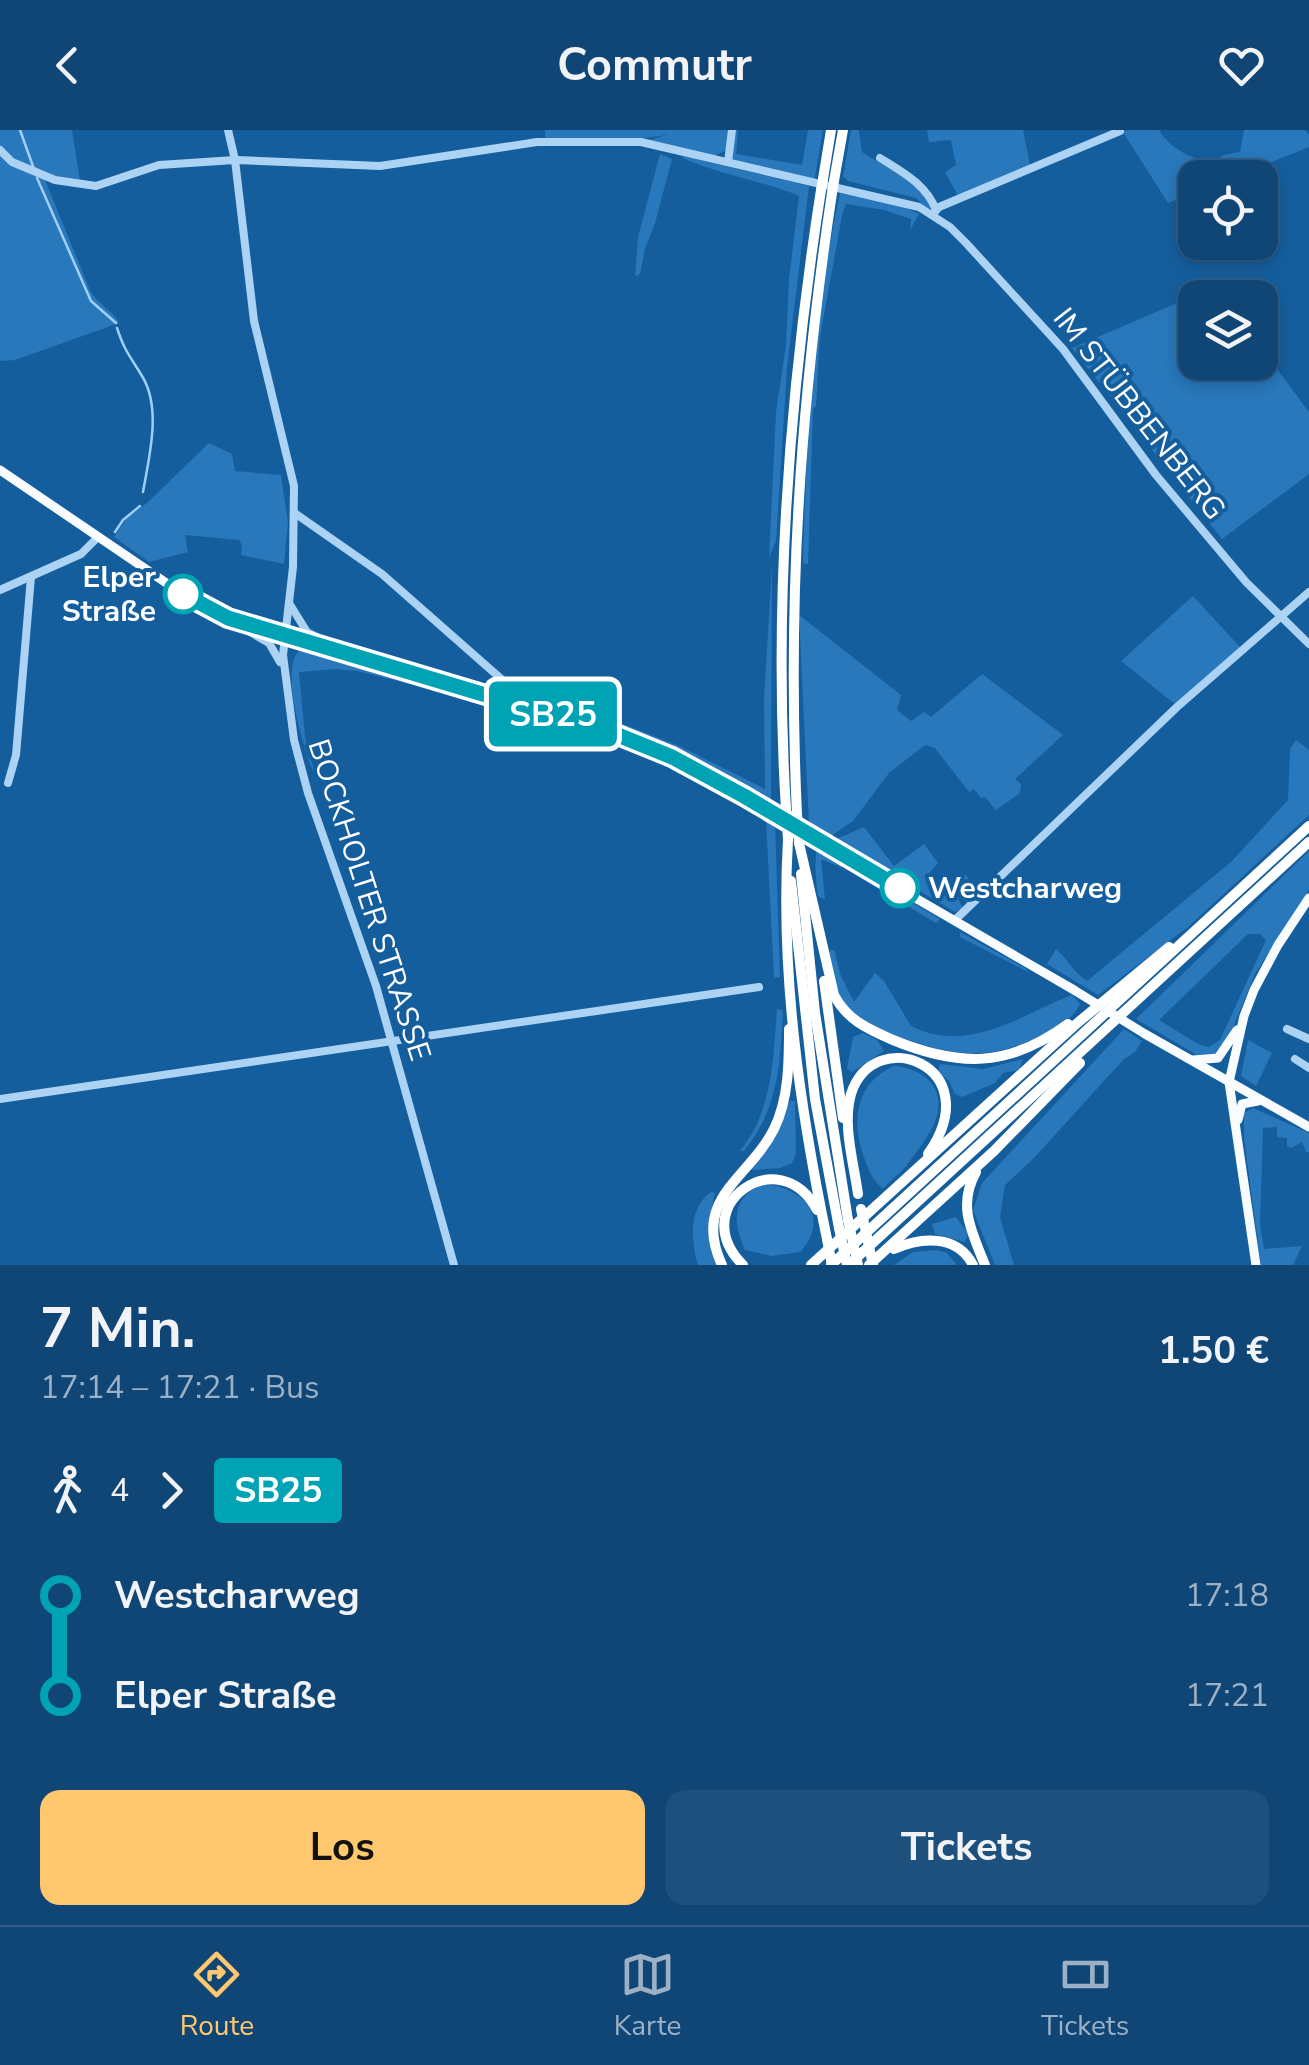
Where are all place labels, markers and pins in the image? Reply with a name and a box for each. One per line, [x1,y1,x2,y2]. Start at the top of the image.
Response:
place label: Elper Straße [62,557,156,632]
marker: Elper Straße [164,575,202,613]
place label: Westcharweg [928,868,1122,909]
marker: Westcharweg [881,869,919,907]

